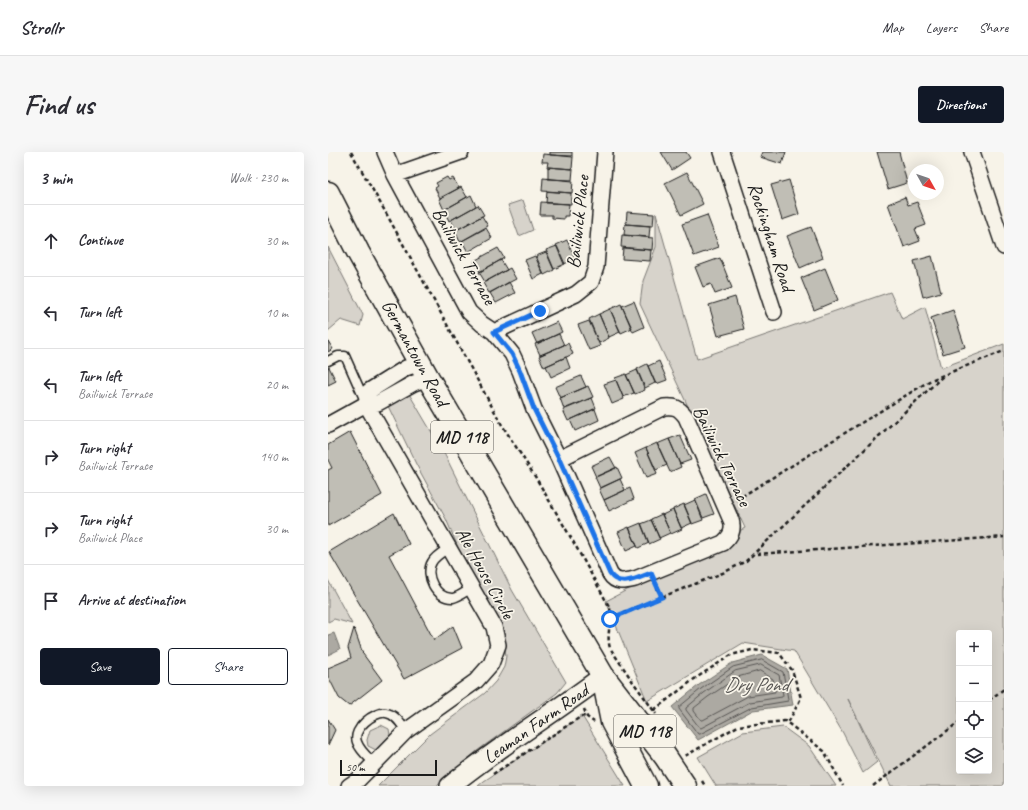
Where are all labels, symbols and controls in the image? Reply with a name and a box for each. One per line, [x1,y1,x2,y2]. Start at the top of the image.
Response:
text: Strollr [20,16,63,40]
text: Map [882,19,904,36]
text: Layers [926,19,957,36]
text: Share [979,19,1008,36]
button: Directions [918,86,1004,123]
text: Find us [24,87,94,122]
north arrow [908,164,944,200]
text: 3 min [40,168,73,189]
text: Walk · 230 m [229,170,288,186]
street label: Bailiwick Place [561,172,595,270]
street label: Rockingham Road [742,180,801,298]
street label: Bailiwick Terrace [426,203,502,311]
icon: ahead [40,230,62,252]
text: Continue [78,231,123,250]
text: 30 m [266,233,288,249]
street label: Germantown Road [376,296,456,413]
icon: left [40,302,62,324]
route end [531,302,549,320]
text: Turn left [78,303,121,322]
text: 10 m [266,305,288,321]
text: Turn left [78,367,121,386]
icon: left [40,374,62,396]
text: 20 m [266,377,288,393]
text: Bailiwick Terrace [78,386,152,402]
street label: Bailiwick Terrace [687,402,757,512]
road number: MD 118 [431,421,493,453]
text: Turn right [78,439,131,458]
icon: right [40,446,62,468]
text: 140 m [260,449,288,465]
text: Bailiwick Terrace [78,458,152,474]
text: Turn right [78,511,131,530]
icon: right [40,518,62,540]
text: 30 m [266,521,288,537]
street label: Ale House Circle [450,523,521,625]
text: Bailiwick Place [78,530,142,546]
icon: arrive [40,590,62,612]
text: Arrive at destination [78,591,185,610]
route start [601,610,619,628]
map controls [956,630,992,774]
button: + [956,630,992,666]
button: Save [40,648,160,685]
button: Share [168,648,288,685]
button: − [956,666,992,702]
water label: Dry Pond [724,672,794,697]
street label: Leaman Farm Road [479,677,596,769]
button: locate [956,702,992,738]
road number: MD 118 [614,715,676,747]
button: layers [956,738,992,774]
scale bar [340,758,437,777]
text: 50 m [346,760,365,774]

